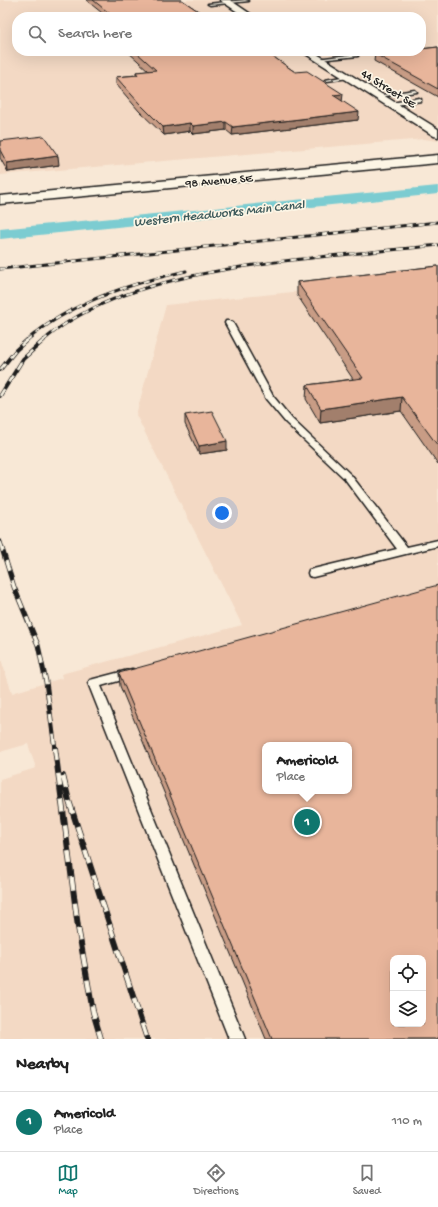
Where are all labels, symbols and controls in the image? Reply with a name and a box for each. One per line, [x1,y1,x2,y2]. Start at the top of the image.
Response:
search box [12,12,426,56]
icon: search [26,23,48,45]
text: Search here [58,25,132,43]
street label: 44 Street SE [358,67,418,112]
street label: 98 Avenue SE [184,172,254,192]
water label: Western Headworks Main Canal [133,198,306,231]
your location [212,503,232,523]
popup [262,742,352,794]
text: Americold [277,752,337,770]
text: Place [277,770,305,785]
pin: 1 [294,807,320,837]
map controls [390,955,426,1027]
button: locate [390,955,426,991]
button: layers [390,991,426,1027]
text: Nearby [16,1055,69,1075]
text: Americold [54,1105,115,1123]
text: 1 [26,1114,32,1129]
text: 110 m [392,1114,422,1129]
text: Place [54,1123,82,1138]
tab: Map [57,1162,79,1198]
tab: Directions [194,1162,238,1198]
tab: Saved [353,1162,381,1198]

